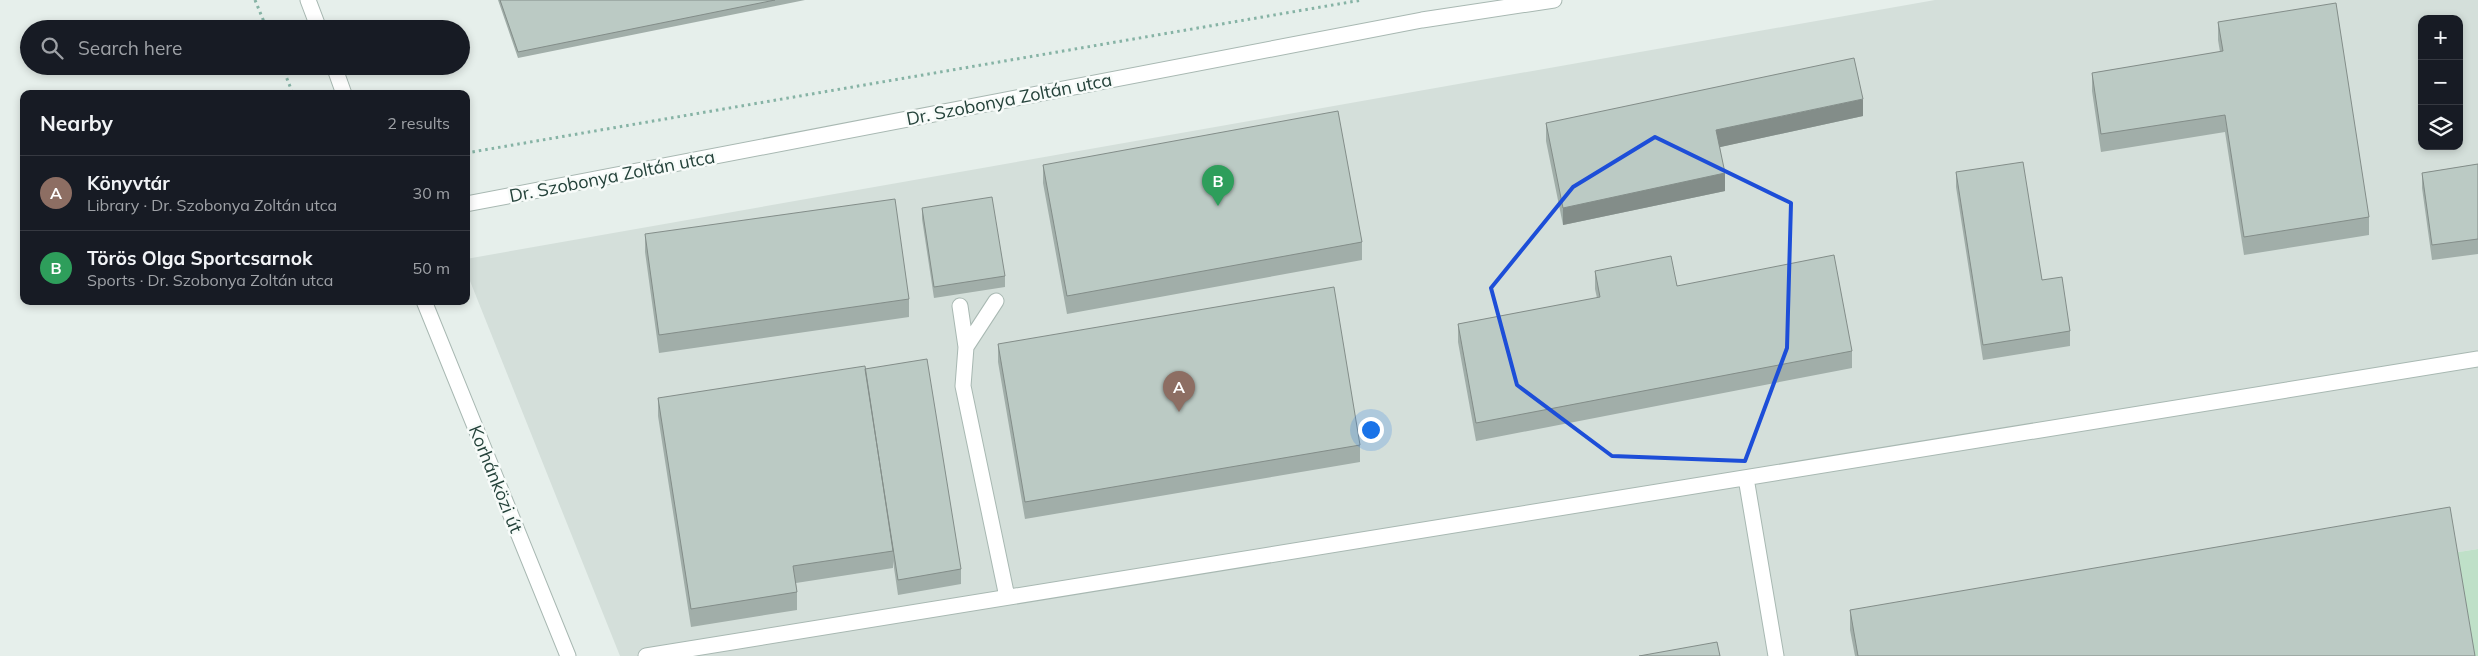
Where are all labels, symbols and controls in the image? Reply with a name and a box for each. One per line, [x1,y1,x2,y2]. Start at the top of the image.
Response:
map controls [2418,15,2463,150]
button: + [2418,15,2463,60]
search box [20,20,470,75]
icon: search [38,34,66,62]
text: Search here [78,36,182,60]
button: − [2418,60,2463,105]
street label: Dr. Szobonya Zoltán utca [904,68,1114,130]
button: layers [2418,105,2463,150]
text: Nearby [40,110,113,136]
text: 2 results [387,113,450,133]
street label: Dr. Szobonya Zoltán utca [507,145,717,207]
pin: B [1202,165,1234,206]
text: Könyvtár [87,171,170,195]
text: A [50,183,62,203]
text: 30 m [413,183,450,203]
text: Library · Dr. Szobonya Zoltán utca [87,195,337,215]
text: Törös Olga Sportcsarnok [87,246,312,270]
text: B [50,258,62,278]
text: 50 m [413,258,450,278]
text: Sports · Dr. Szobonya Zoltán utca [87,270,333,290]
pin: A [1163,371,1195,412]
your location [1358,417,1384,443]
street label: Korhánközi út [464,422,528,536]

